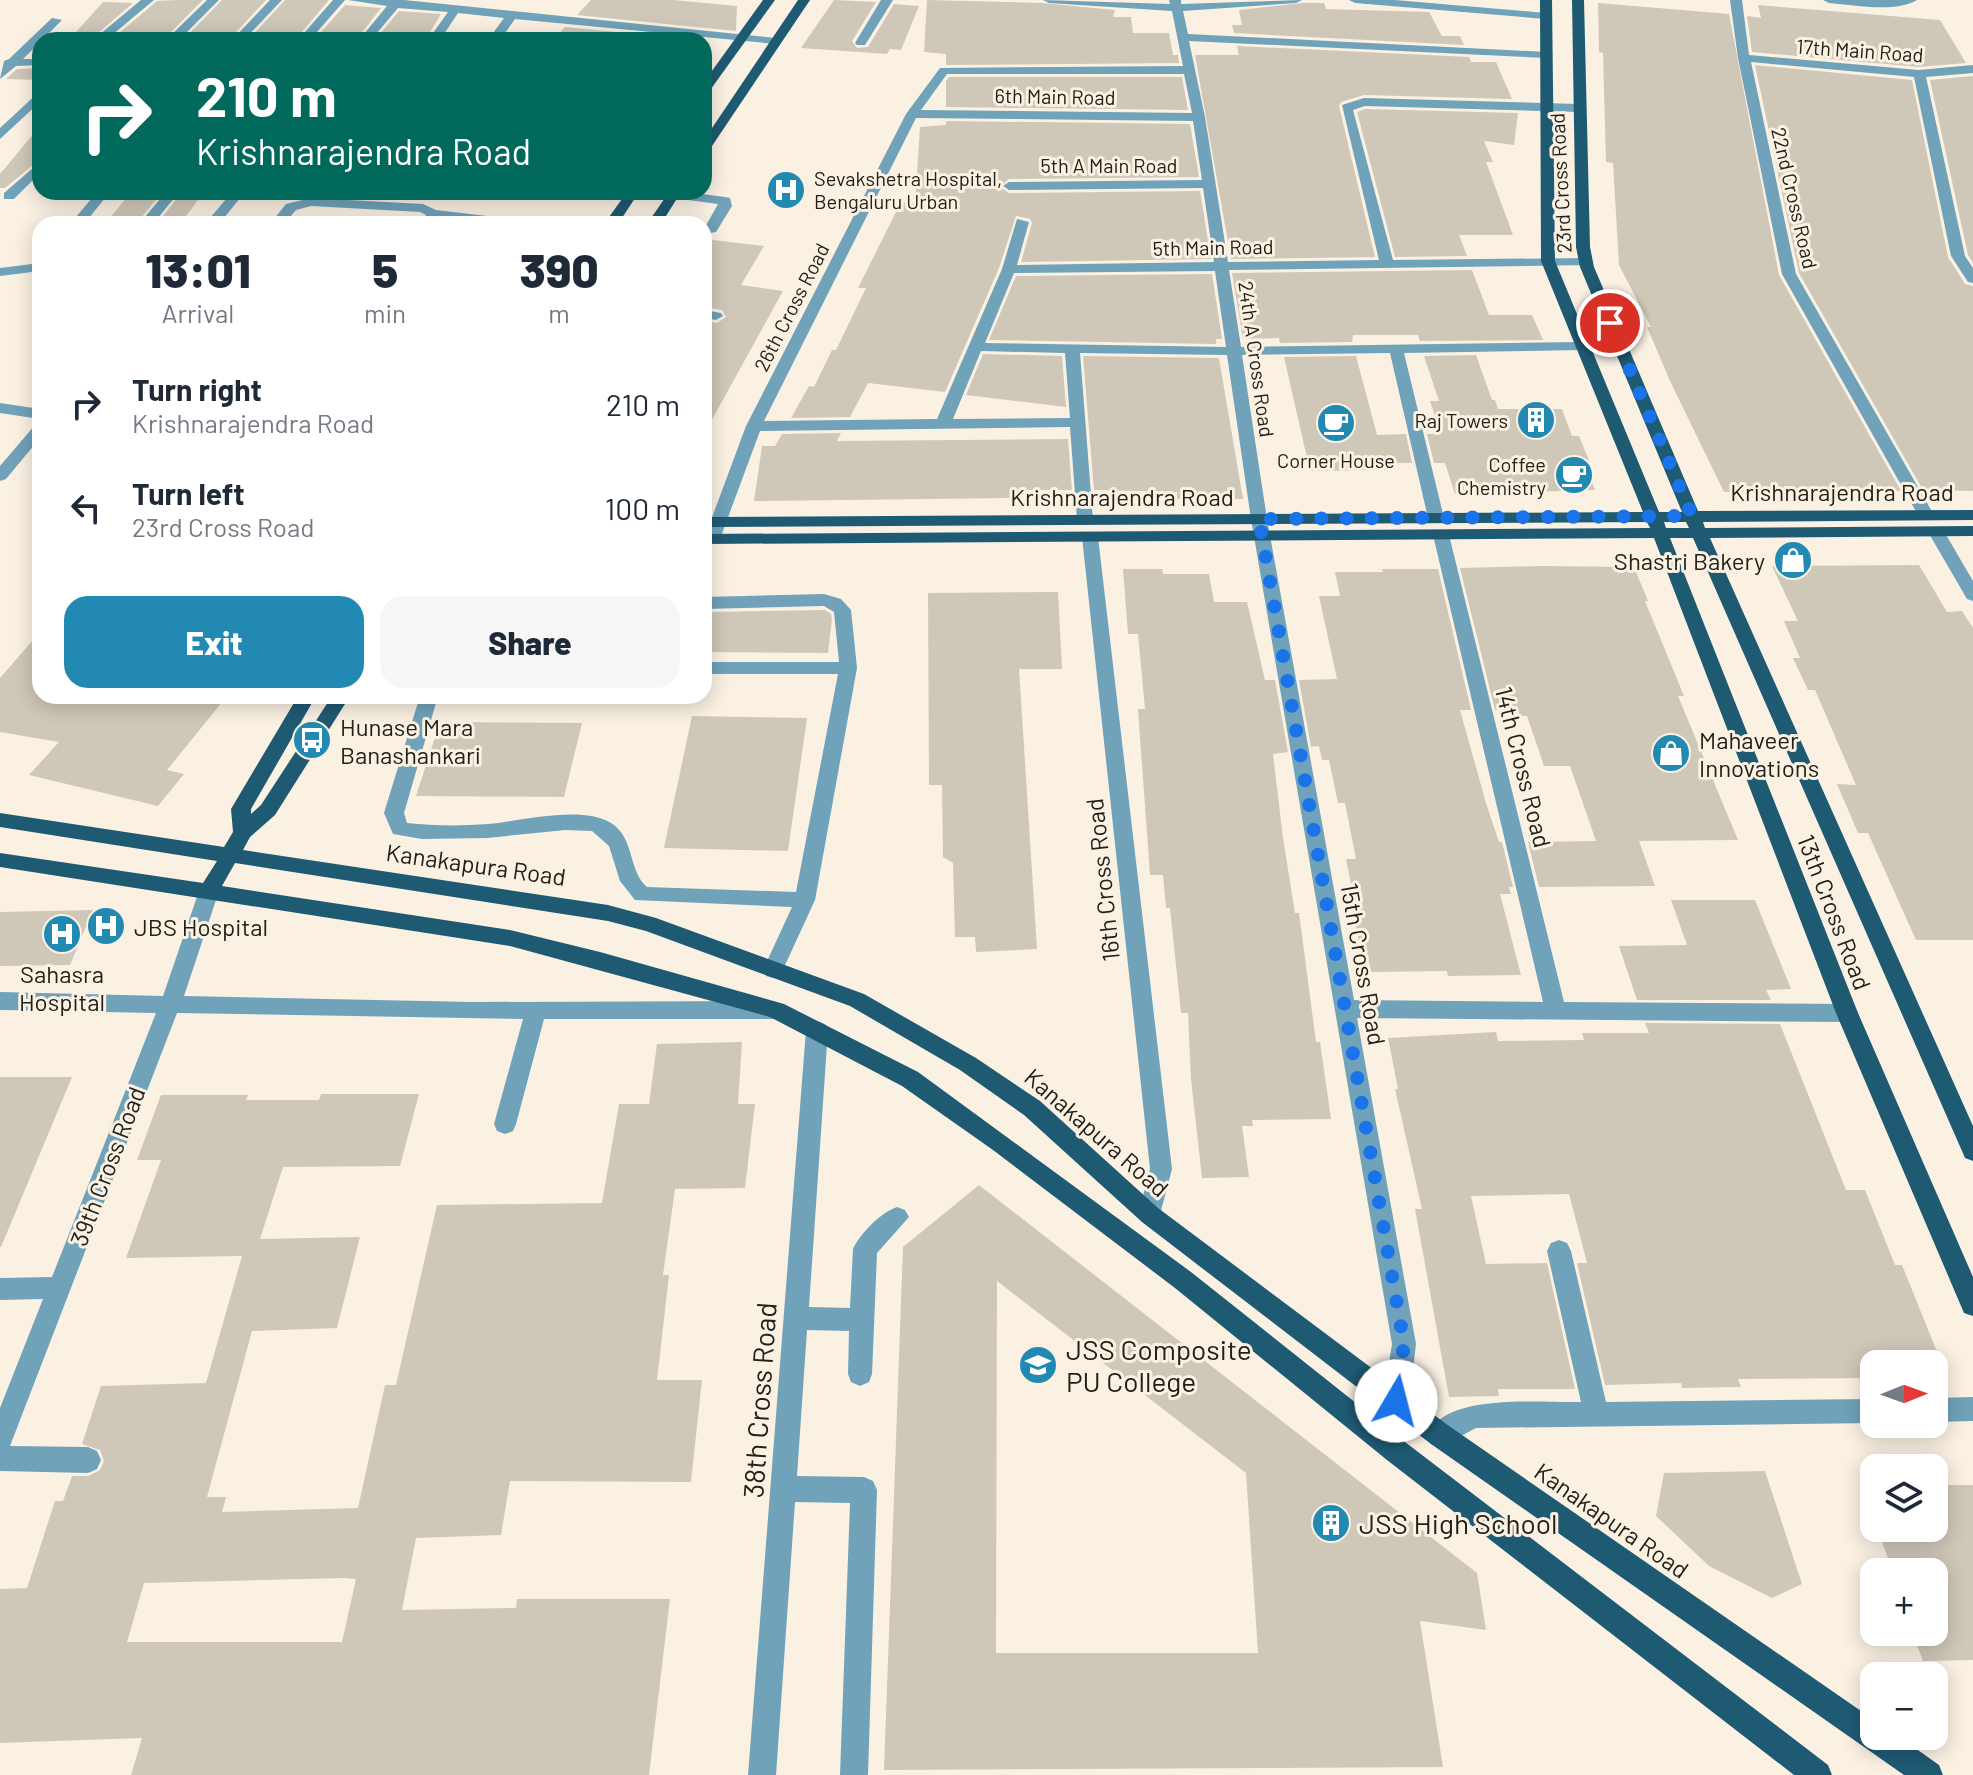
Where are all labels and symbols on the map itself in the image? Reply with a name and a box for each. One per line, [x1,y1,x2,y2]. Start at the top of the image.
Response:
street label: 17th Main Road [1796,34,1924,66]
street label: 6th Main Road [994,83,1116,109]
street label: 23rd Cross Road [1544,112,1576,254]
street label: 22nd Cross Road [1767,125,1823,271]
street label: 5th A Main Road [1040,153,1178,177]
place label: Sevakshetra Hospital, Bengaluru Urban [814,166,1002,213]
hospital icon: Sevakshetra Hospital, Bengaluru Urban [765,169,807,211]
street label: 5th Main Road [1152,234,1274,260]
street label: 26th Cross Road [748,239,834,375]
street label: 24th A Cross Road [1234,279,1280,439]
pin [1576,289,1644,357]
building icon: Raj Towers [1515,399,1557,441]
cafe icon: Corner House [1315,402,1357,444]
place label: Raj Towers [1415,408,1508,432]
place label: Corner House [1277,448,1395,472]
place label: Coffee Chemistry [1457,452,1546,499]
cafe icon: Coffee Chemistry [1553,454,1595,496]
street label: Krishnarajendra Road [1730,477,1954,506]
street label: Krishnarajendra Road [1010,482,1234,511]
shop icon: Shastri Bakery [1772,539,1814,581]
place label: Shastri Bakery [1614,546,1765,575]
street label: 14th Cross Road [1490,683,1558,851]
place label: Hunase Mara Banashankari [340,712,481,769]
bus stop icon: Hunase Mara Banashankari [291,719,333,761]
place label: Mahaveer Innovations [1699,725,1819,782]
shop icon: Mahaveer Innovations [1650,732,1692,774]
street label: 16th Cross Road [1079,797,1125,963]
street label: 13th Cross Road [1792,830,1878,994]
street label: Kanakapura Road [384,837,568,891]
street label: 15th Cross Road [1335,881,1393,1047]
hospital icon: JBS Hospital [85,905,127,947]
place label: JBS Hospital [134,912,268,941]
hospital icon: Sahasra Hospital [41,913,83,955]
place label: Sahasra Hospital [19,959,105,1016]
street label: Kanakapura Road [1019,1062,1175,1202]
street label: 39th Cross Road [63,1082,151,1250]
street label: 38th Cross Road [735,1301,783,1499]
place label: JSS Composite PU College [1066,1332,1252,1398]
school or university icon: JSS Composite PU College [1017,1344,1059,1386]
north arrow [1860,1350,1948,1438]
position arrow [1354,1359,1438,1443]
street label: Kanakapura Road [1529,1456,1695,1584]
building icon: JSS High School [1310,1502,1352,1544]
place label: JSS High School [1359,1506,1557,1540]

